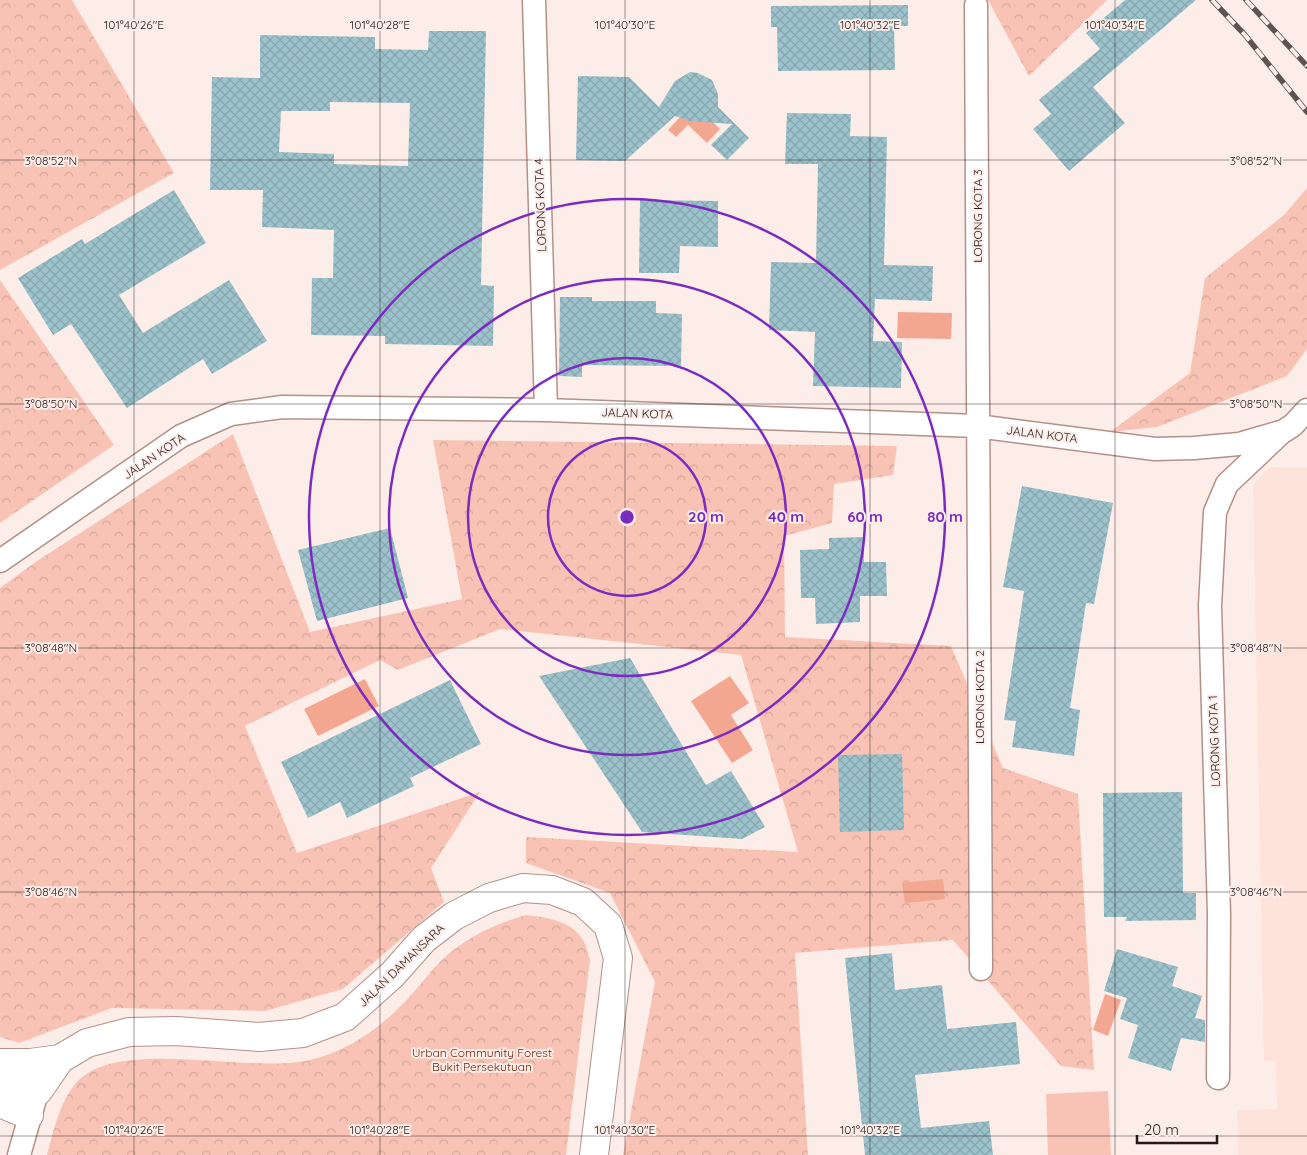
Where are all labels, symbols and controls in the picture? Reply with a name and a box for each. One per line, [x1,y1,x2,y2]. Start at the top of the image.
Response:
text: 101°40'26"E [104,17,164,32]
text: 101°40'28"E [350,17,410,32]
text: 101°40'30"E [595,17,655,32]
text: 101°40'32"E [840,17,900,32]
text: 101°40'34"E [1085,17,1145,32]
text: 3°08'52"N [25,153,77,168]
text: 3°08'52"N [1230,153,1282,168]
street label: LORONG KOTA 4 [531,158,549,252]
street label: LORONG KOTA 3 [970,169,985,263]
text: 3°08'50"N [24,396,78,411]
text: 3°08'50"N [1229,396,1283,411]
street label: JALAN KOTA [601,404,673,422]
street label: JALAN KOTA [1005,422,1079,446]
street label: JALAN KOTA [120,430,188,482]
text: 20 m [688,507,724,526]
text: 40 m [768,507,804,526]
text: 60 m [847,507,883,526]
text: 80 m [927,507,963,526]
centre of rings [618,508,636,526]
text: 3°08'48"N [25,640,77,655]
text: 3°08'48"N [1230,640,1282,655]
street label: LORONG KOTA 2 [972,650,987,744]
street label: LORONG KOTA 1 [1205,695,1223,787]
text: 3°08'46"N [25,884,77,899]
text: 3°08'46"N [1230,884,1282,899]
street label: JALAN DAMANSARA [355,920,447,1010]
park label: Urban Community Forest Bukit Persekutuan [412,1045,552,1074]
scale bar [1137,1112,1217,1144]
text: 20 m [1144,1120,1179,1139]
text: 101°40'26"E [104,1122,164,1137]
text: 101°40'28"E [350,1122,410,1137]
text: 101°40'30"E [595,1122,655,1137]
text: 101°40'32"E [840,1122,900,1137]

